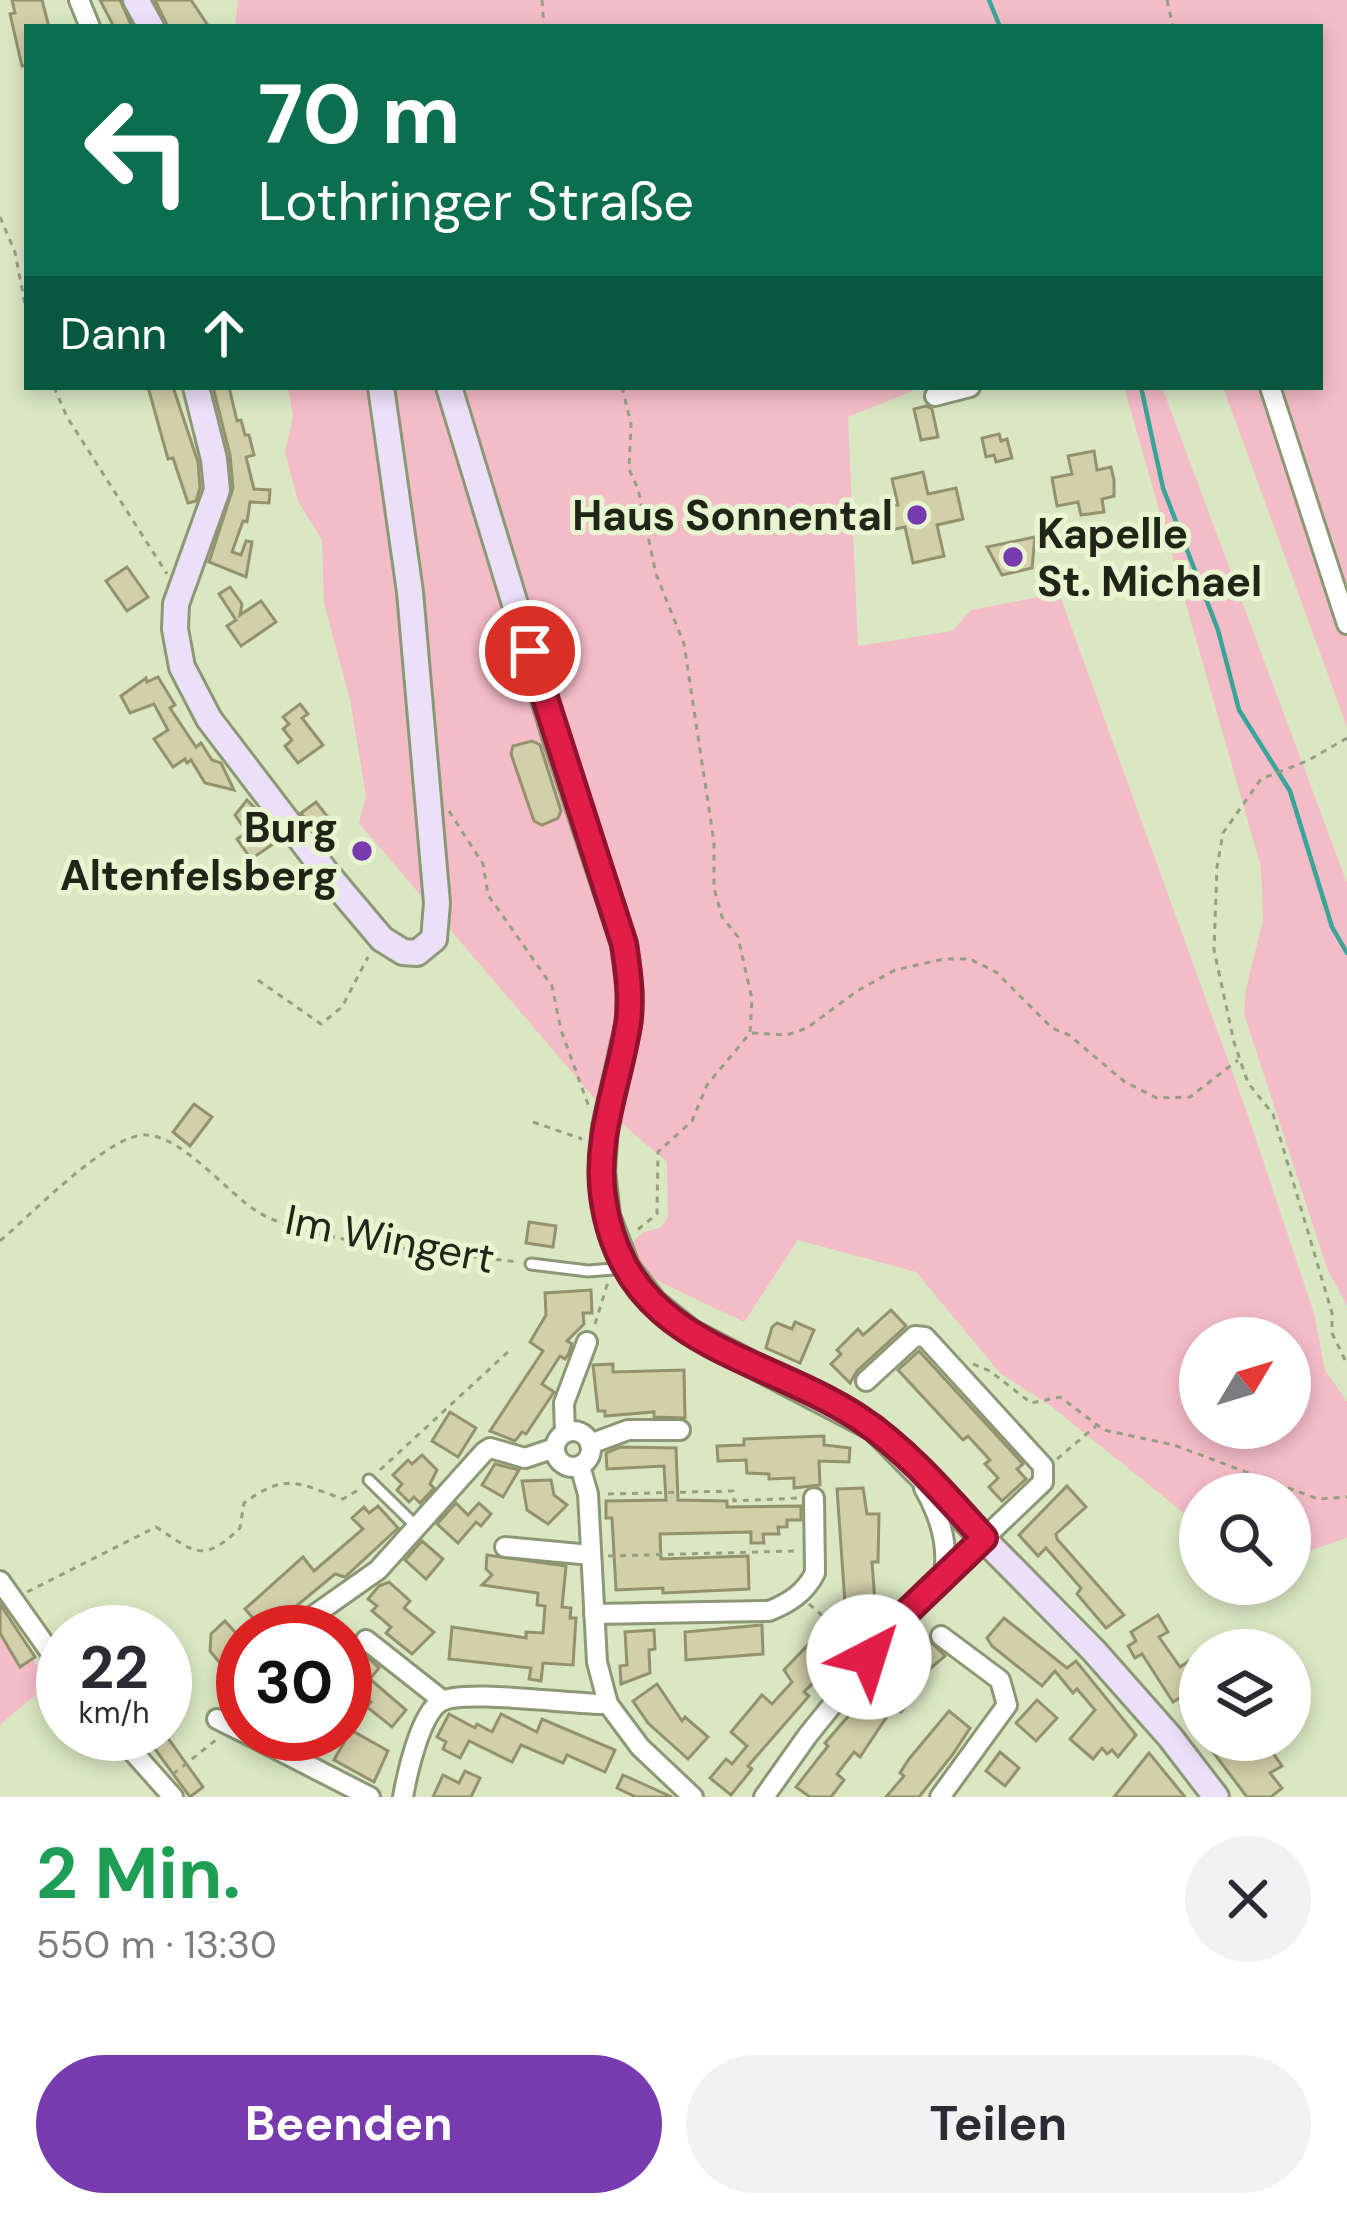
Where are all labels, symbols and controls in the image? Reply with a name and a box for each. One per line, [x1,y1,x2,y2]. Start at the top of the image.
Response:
text: 70 m [258,60,461,169]
icon: left [60,72,216,228]
text: Lothringer Straße [258,166,694,237]
icon: ahead [191,300,257,366]
text: Dann [60,304,167,363]
place label: Haus Sonnental [572,488,893,543]
marker: Haus Sonnental [904,502,930,528]
place label: Kapelle St. Michael [1037,506,1262,609]
marker: Kapelle St. Michael [1000,544,1026,570]
pin [479,600,581,702]
icon: arrive [497,618,563,684]
place label: Burg Altenfelsberg [60,800,338,903]
marker: Burg Altenfelsberg [349,838,375,864]
street label: Im Wingert [281,1192,499,1286]
north arrow [1179,1317,1311,1449]
map controls [1179,1317,1311,1761]
button: search [1179,1473,1311,1605]
position arrow [806,1594,932,1720]
speed limit sign: 30 [216,1605,372,1761]
text: 22 [79,1628,149,1707]
button: layers [1179,1629,1311,1761]
text: km/h [79,1693,149,1732]
text: 2 Min. [36,1827,241,1920]
button: close [1185,1836,1311,1962]
text: 550 m · 13:30 [36,1919,277,1970]
button: Beenden [36,2055,662,2193]
button: Teilen [686,2055,1311,2193]

